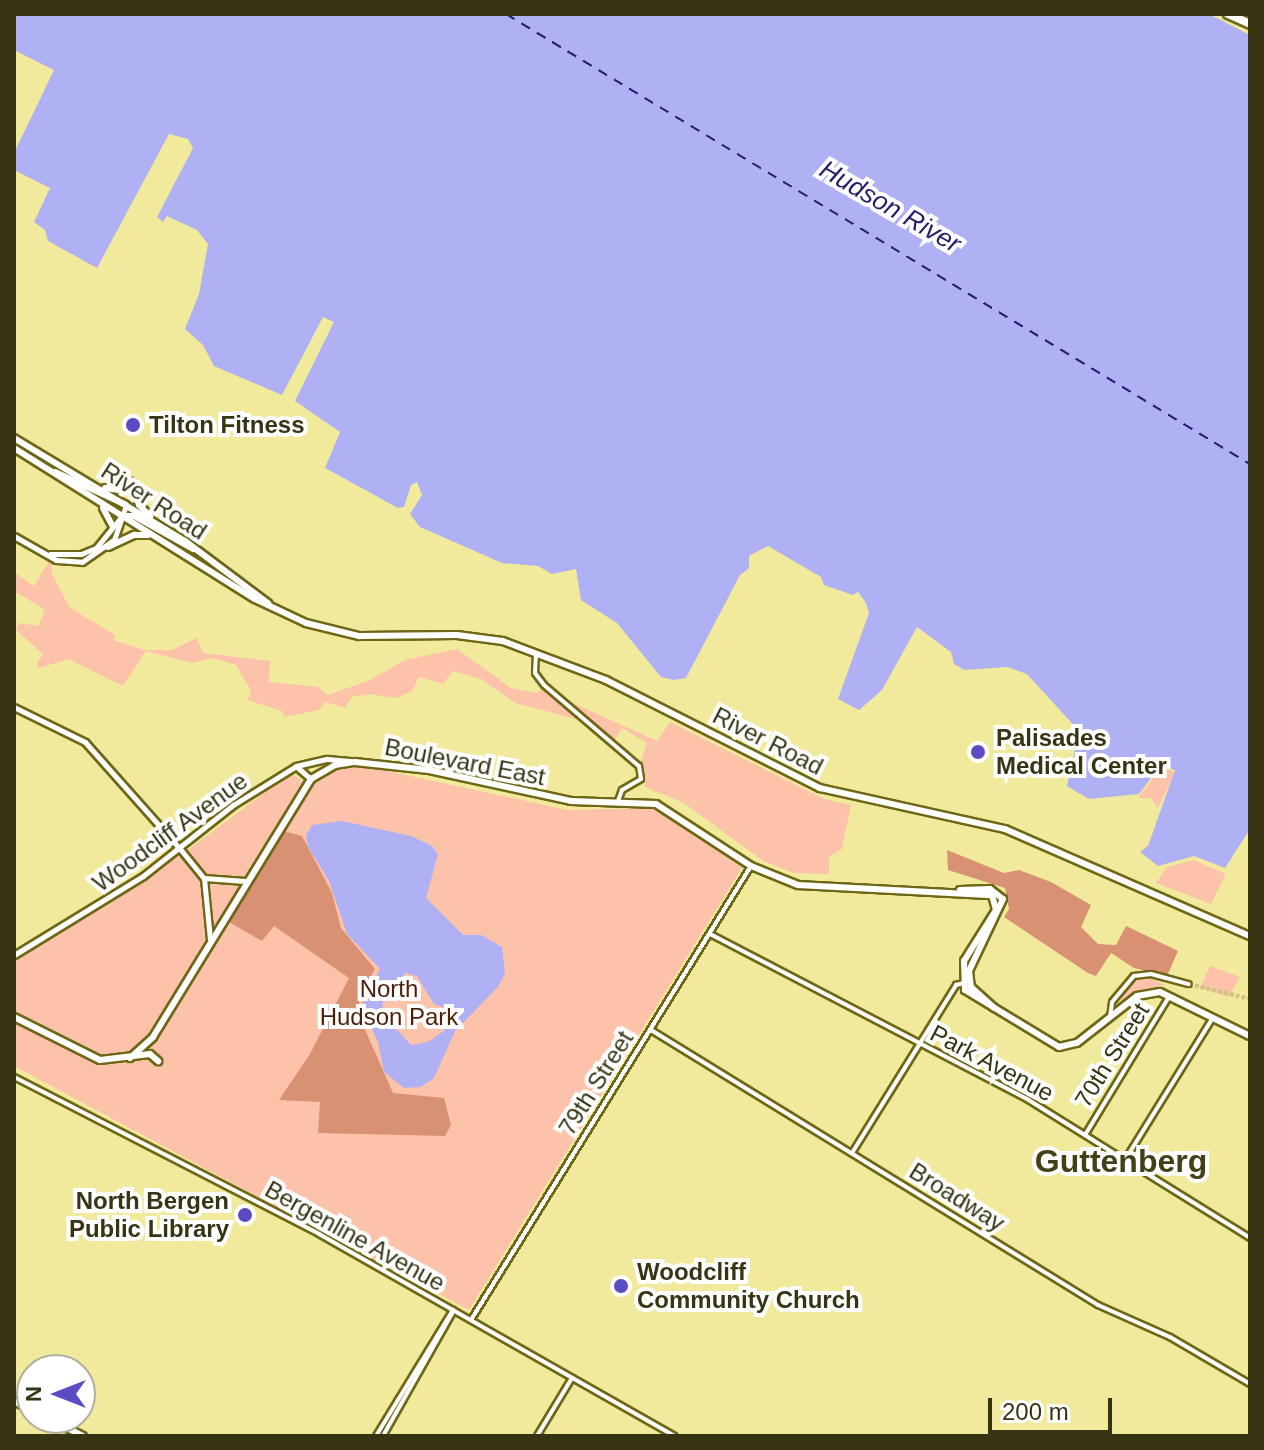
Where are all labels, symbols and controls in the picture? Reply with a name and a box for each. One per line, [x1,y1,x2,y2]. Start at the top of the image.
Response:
water label: Hudson River [814,154,966,260]
place label: Tilton Fitness [149,411,305,439]
marker: Tilton Fitness [124,416,142,434]
street label: River Road [96,456,212,546]
street label: River Road [708,701,828,781]
place label: Palisades Medical Center [996,724,1167,780]
street label: Boulevard East [382,732,548,792]
marker: Palisades Medical Center [967,741,989,763]
street label: Woodcliff Avenue [87,766,253,898]
park label: North Hudson Park [320,975,458,1031]
street label: 70th Street [1069,998,1155,1112]
street label: Park Avenue [925,1018,1059,1108]
street label: 79th Street [553,1026,639,1140]
district label: Guttenberg [1035,1142,1207,1180]
street label: Broadway [904,1157,1010,1237]
street label: Bergenline Avenue [260,1174,450,1298]
place label: North Bergen Public Library [69,1187,229,1243]
marker: North Bergen Public Library [236,1206,254,1224]
place label: Woodcliff Community Church [637,1258,860,1314]
marker: Woodcliff Community Church [612,1277,630,1295]
north arrow [16,1354,96,1434]
scale bar [992,1382,1116,1432]
text: N [21,1386,46,1402]
text: 200 m [1002,1398,1069,1425]

